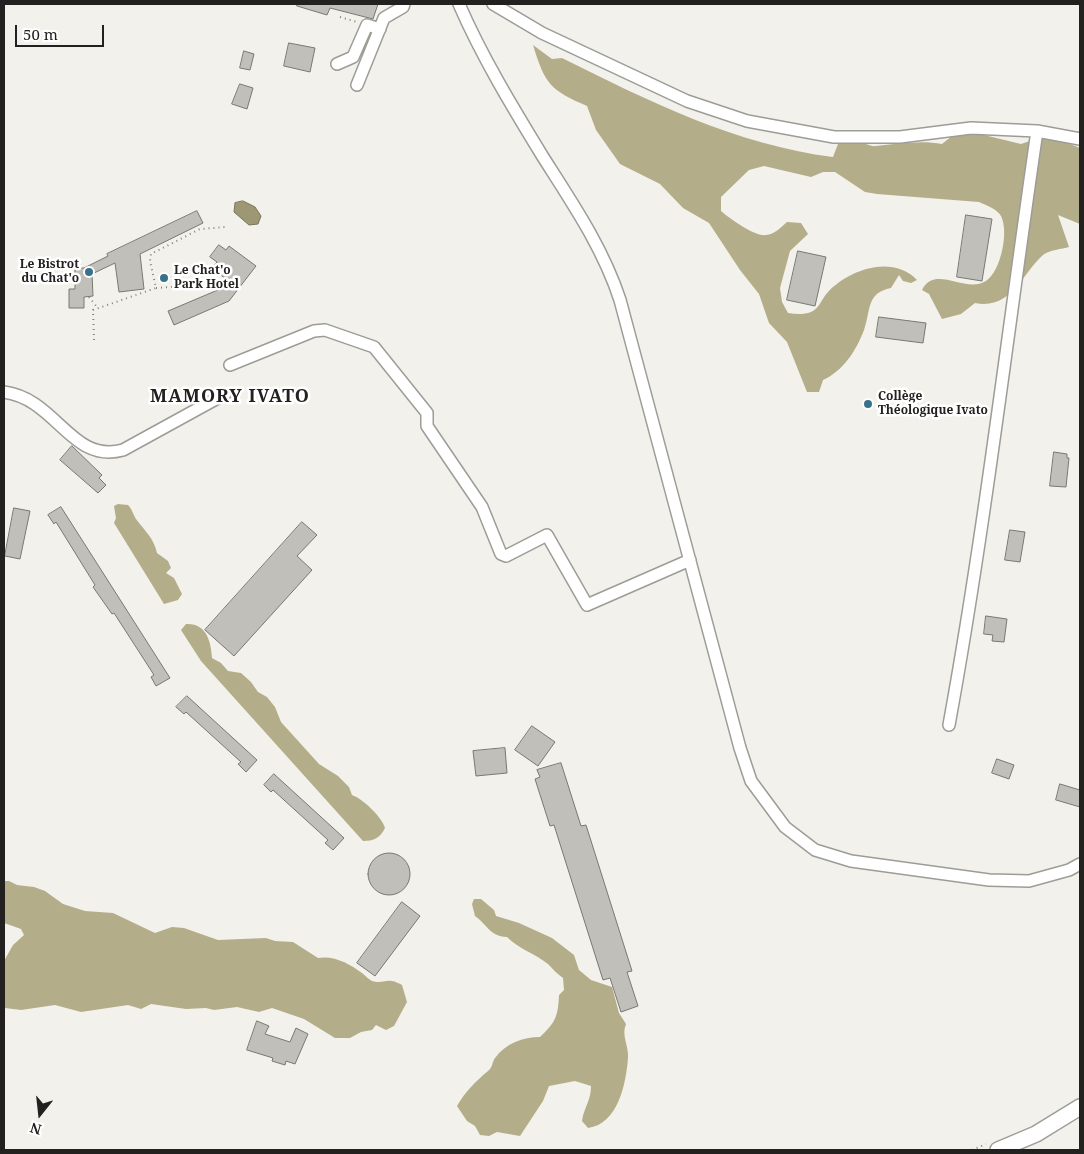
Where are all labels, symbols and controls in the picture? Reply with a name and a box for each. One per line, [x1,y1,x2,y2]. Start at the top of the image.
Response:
scale bar [18,15,106,47]
text: 50 m [23,24,58,44]
place label: Le Bistrot du Chat'o [20,258,79,286]
place label: Le Chat'o Park Hotel [174,264,239,292]
marker: Le Bistrot du Chat'o [83,266,95,278]
marker: Le Chat'o Park Hotel [158,272,170,284]
district label: MAMORY IVATO [149,386,311,408]
place label: Collège Théologique Ivato [878,390,988,418]
marker: Collège Théologique Ivato [862,398,874,410]
north arrow [15,1089,65,1139]
text: N [28,1118,44,1140]

